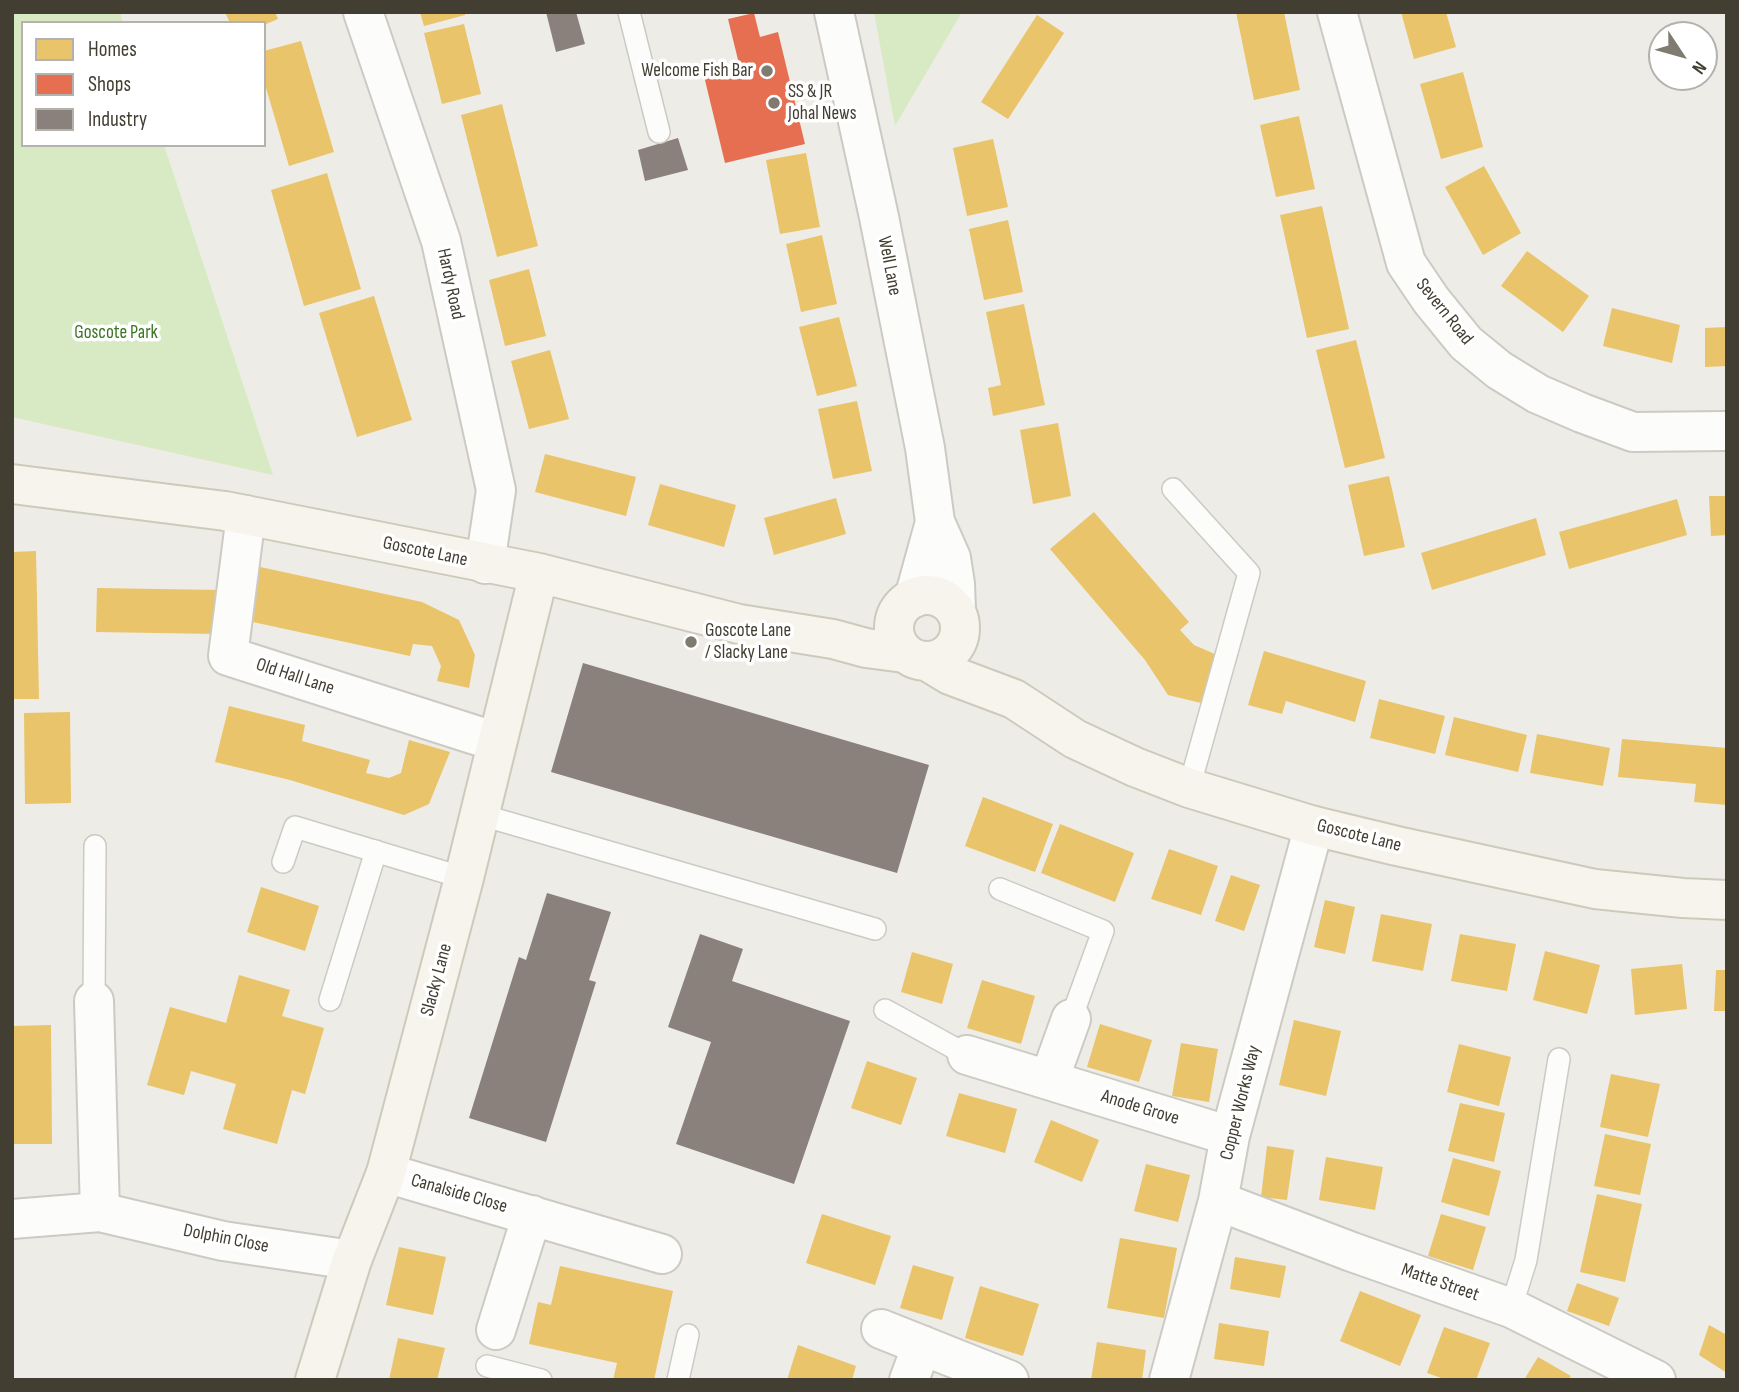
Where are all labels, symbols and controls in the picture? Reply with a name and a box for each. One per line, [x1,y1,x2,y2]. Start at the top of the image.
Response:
legend [21,21,266,147]
north arrow [1648,21,1718,91]
text: Homes [88,37,137,62]
text: N [1686,57,1711,78]
place label: Welcome Fish Bar [641,60,753,82]
marker: Welcome Fish Bar [759,63,775,79]
text: Shops [88,72,131,97]
place label: SS & JR Johal News [788,81,857,125]
marker: SS & JR Johal News [766,95,782,111]
text: Industry [88,107,147,132]
street label: Well Lane [872,234,906,298]
street label: Hardy Road [431,246,469,322]
street label: Severn Road [1410,274,1478,350]
park label: Goscote Park [74,322,158,344]
street label: Goscote Lane [381,532,469,572]
place label: Goscote Lane / Slacky Lane [705,620,791,664]
marker: Goscote Lane / Slacky Lane [683,634,699,650]
street label: Old Hall Lane [253,654,337,700]
street label: Goscote Lane [1314,815,1404,857]
street label: Slacky Lane [416,941,458,1019]
street label: Copper Works Way [1216,1043,1266,1163]
street label: Anode Grove [1098,1085,1182,1131]
street label: Canalside Close [408,1169,510,1219]
street label: Dolphin Close [181,1220,271,1258]
street label: Matte Street [1398,1259,1482,1307]

